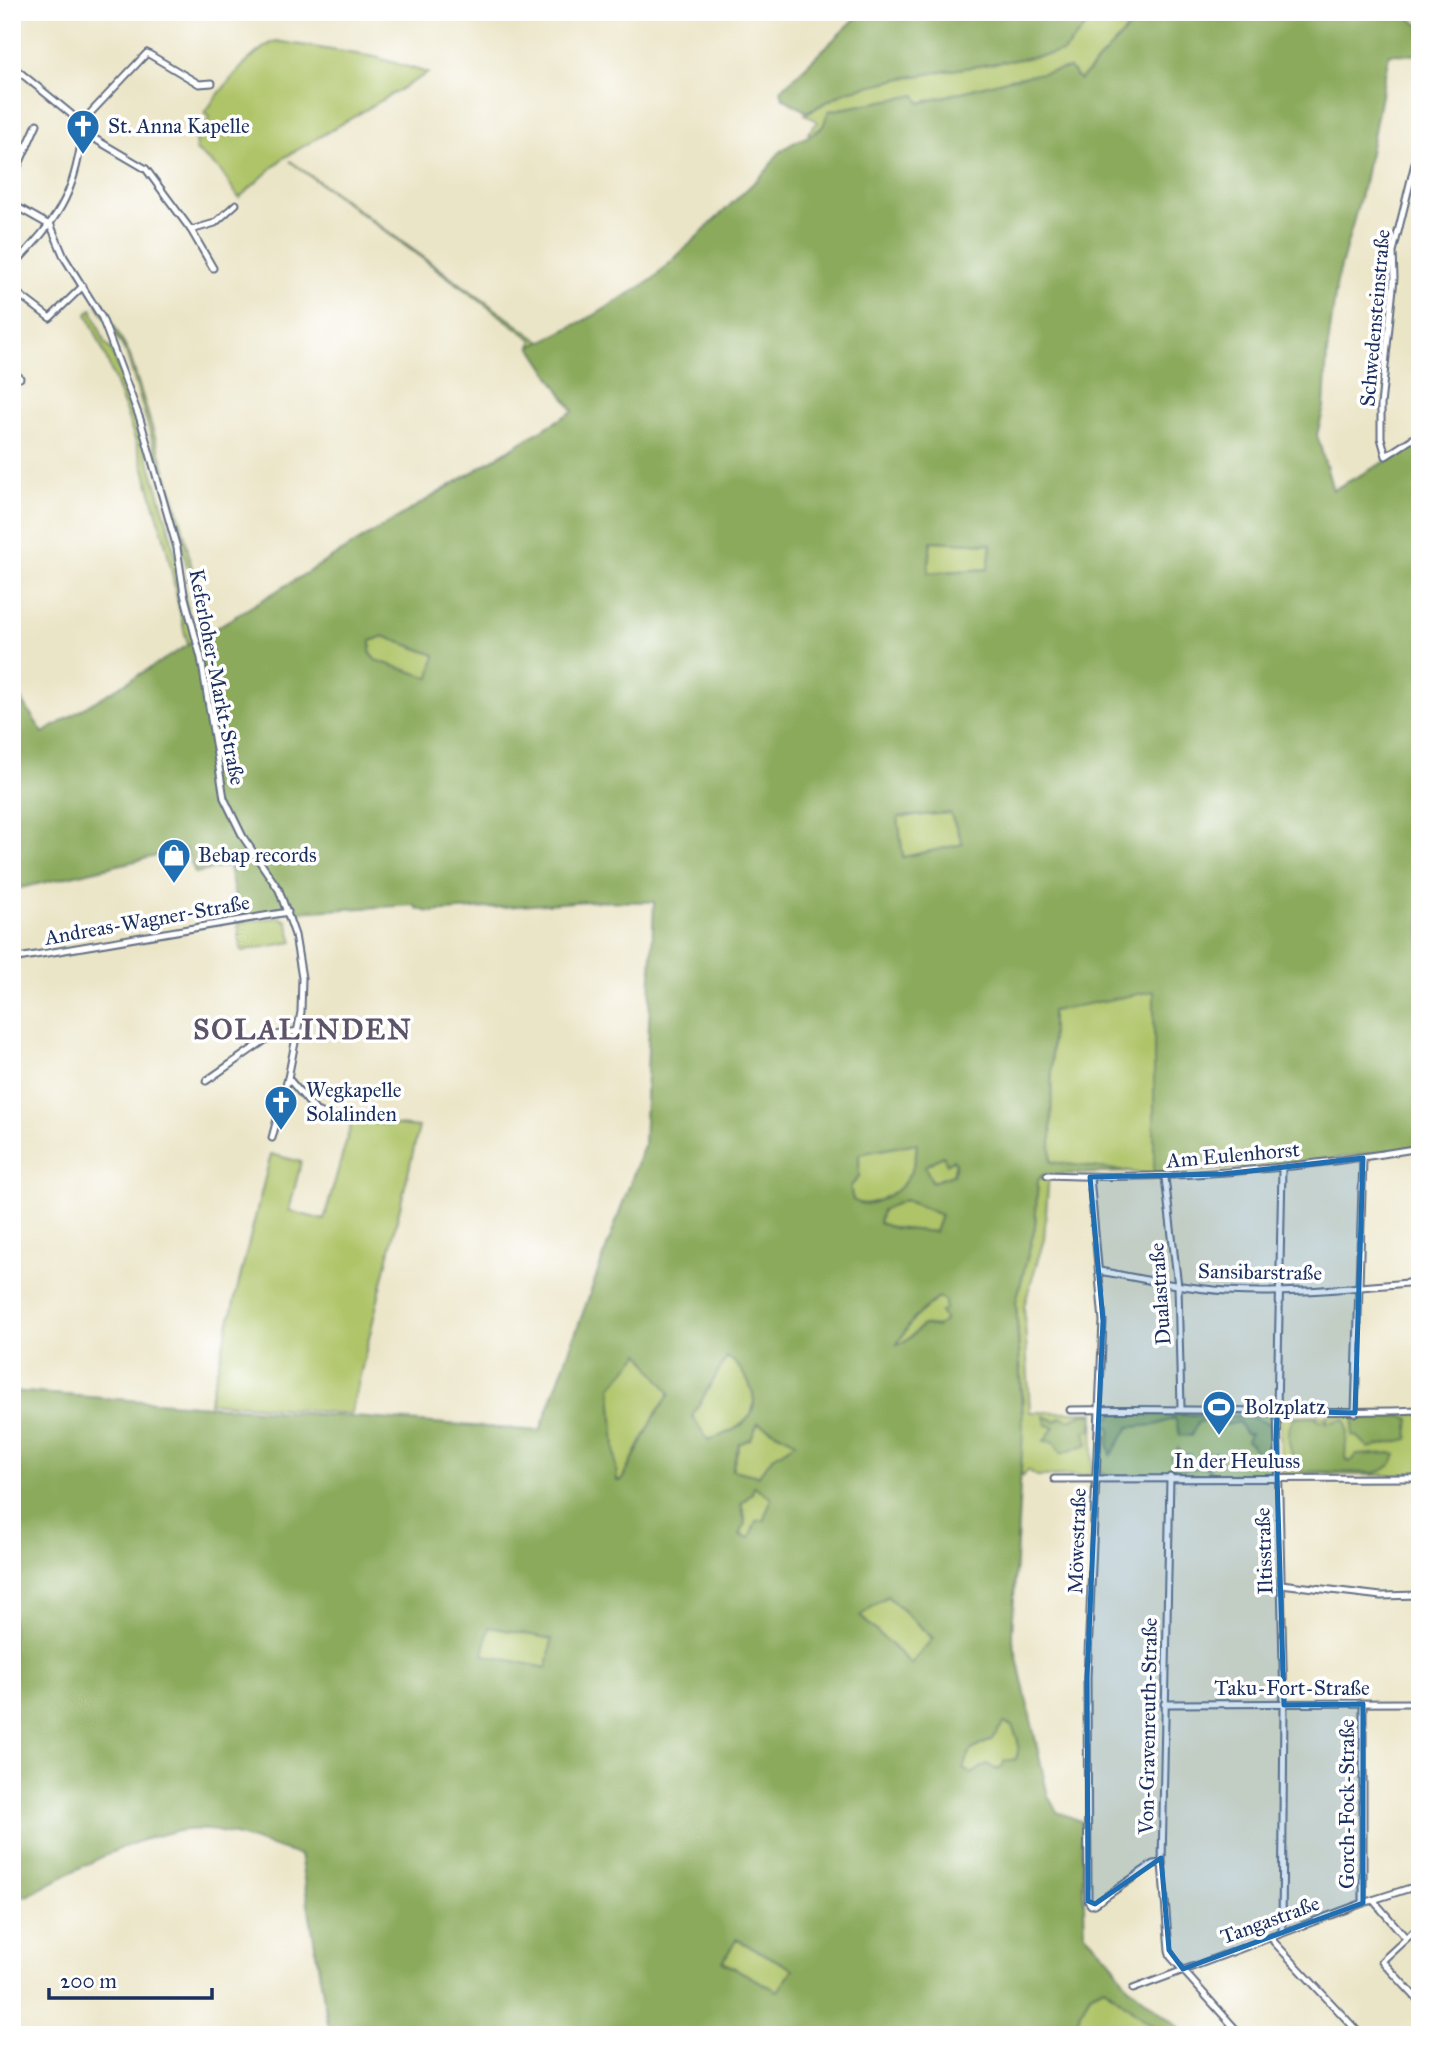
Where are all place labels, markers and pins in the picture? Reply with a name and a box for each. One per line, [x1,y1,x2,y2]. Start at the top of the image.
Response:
church icon: St. Anna Kapelle [64,107,102,156]
place label: St. Anna Kapelle [108,113,250,139]
shop icon: Bebap records [155,836,193,885]
place label: Bebap records [198,842,317,868]
place label: Wegkapelle Solalinden [306,1077,402,1127]
church icon: Wegkapelle Solalinden [262,1083,300,1132]
sports icon: Bolzplatz [1200,1388,1238,1437]
place label: Bolzplatz [1244,1394,1326,1420]

